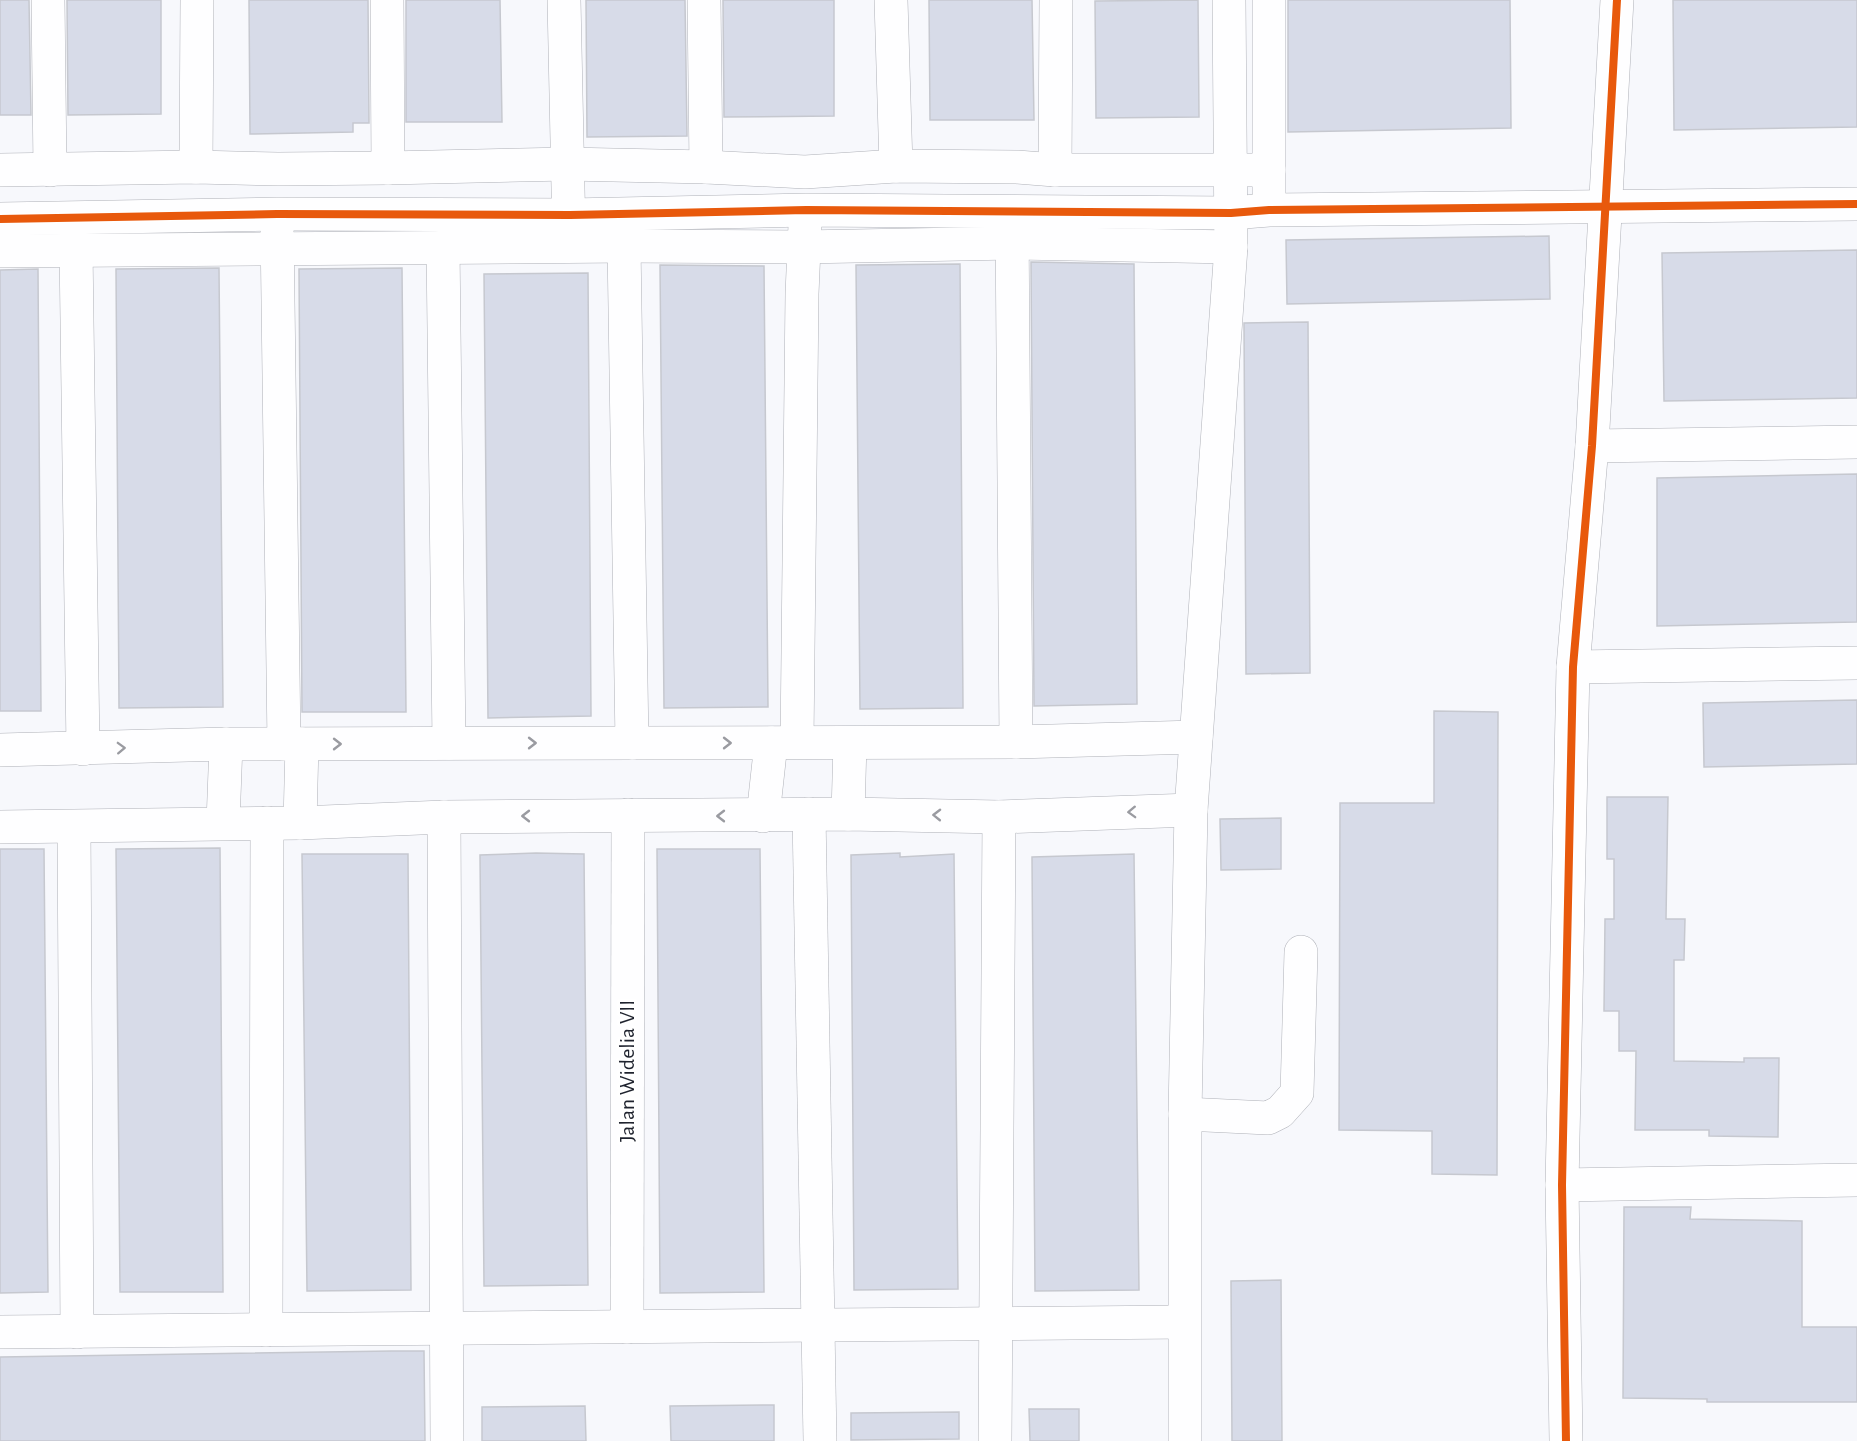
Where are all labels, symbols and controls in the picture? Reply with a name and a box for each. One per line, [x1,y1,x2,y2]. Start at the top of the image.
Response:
one-way arrow [528,737,537,749]
one-way arrow [723,737,732,749]
one-way arrow [333,738,342,750]
one-way arrow [117,741,126,754]
one-way arrow [1128,806,1137,818]
one-way arrow [933,809,942,822]
one-way arrow [522,810,531,822]
one-way arrow [717,810,726,822]
street label: Jalan Widelia VII [616,1000,638,1142]

